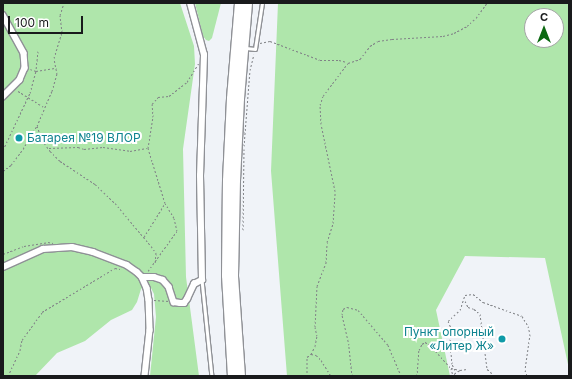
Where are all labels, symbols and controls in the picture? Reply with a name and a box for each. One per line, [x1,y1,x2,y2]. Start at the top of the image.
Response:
scale bar [10,8,85,34]
north arrow [524,8,564,48]
text: С [540,10,548,24]
text: 100 m [15,15,49,30]
place label: Батарея №19 ВЛОР [27,131,141,145]
marker: Батарея №19 ВЛОР [14,133,24,143]
place label: Пункт опорный «Литер Ж» [404,325,494,353]
marker: Пункт опорный «Литер Ж» [497,334,507,344]

